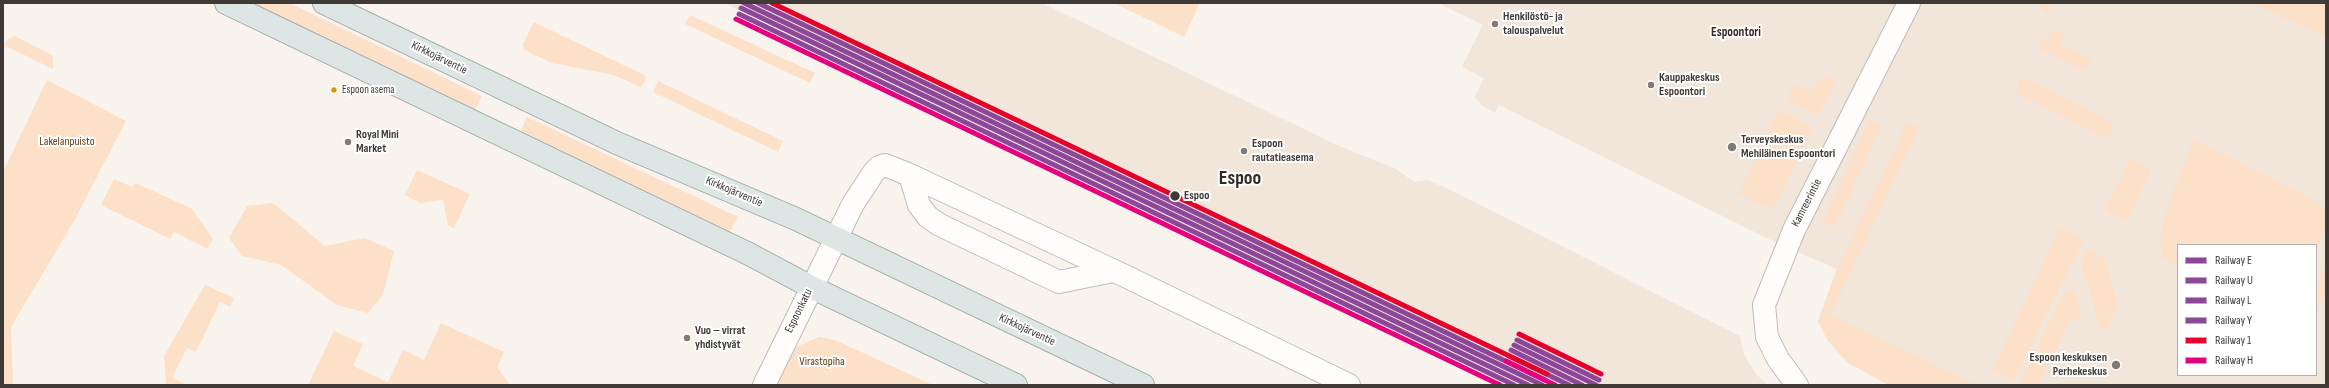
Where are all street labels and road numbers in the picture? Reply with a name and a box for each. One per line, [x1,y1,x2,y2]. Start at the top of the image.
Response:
street label: Kirkkojärventie [409,38,469,78]
street label: Kirkkojärventie [703,174,765,210]
street label: Kamreerintie [1789,176,1825,230]
street label: Espoonkatu [782,287,816,335]
street label: Kirkkojärventie [996,311,1058,349]

